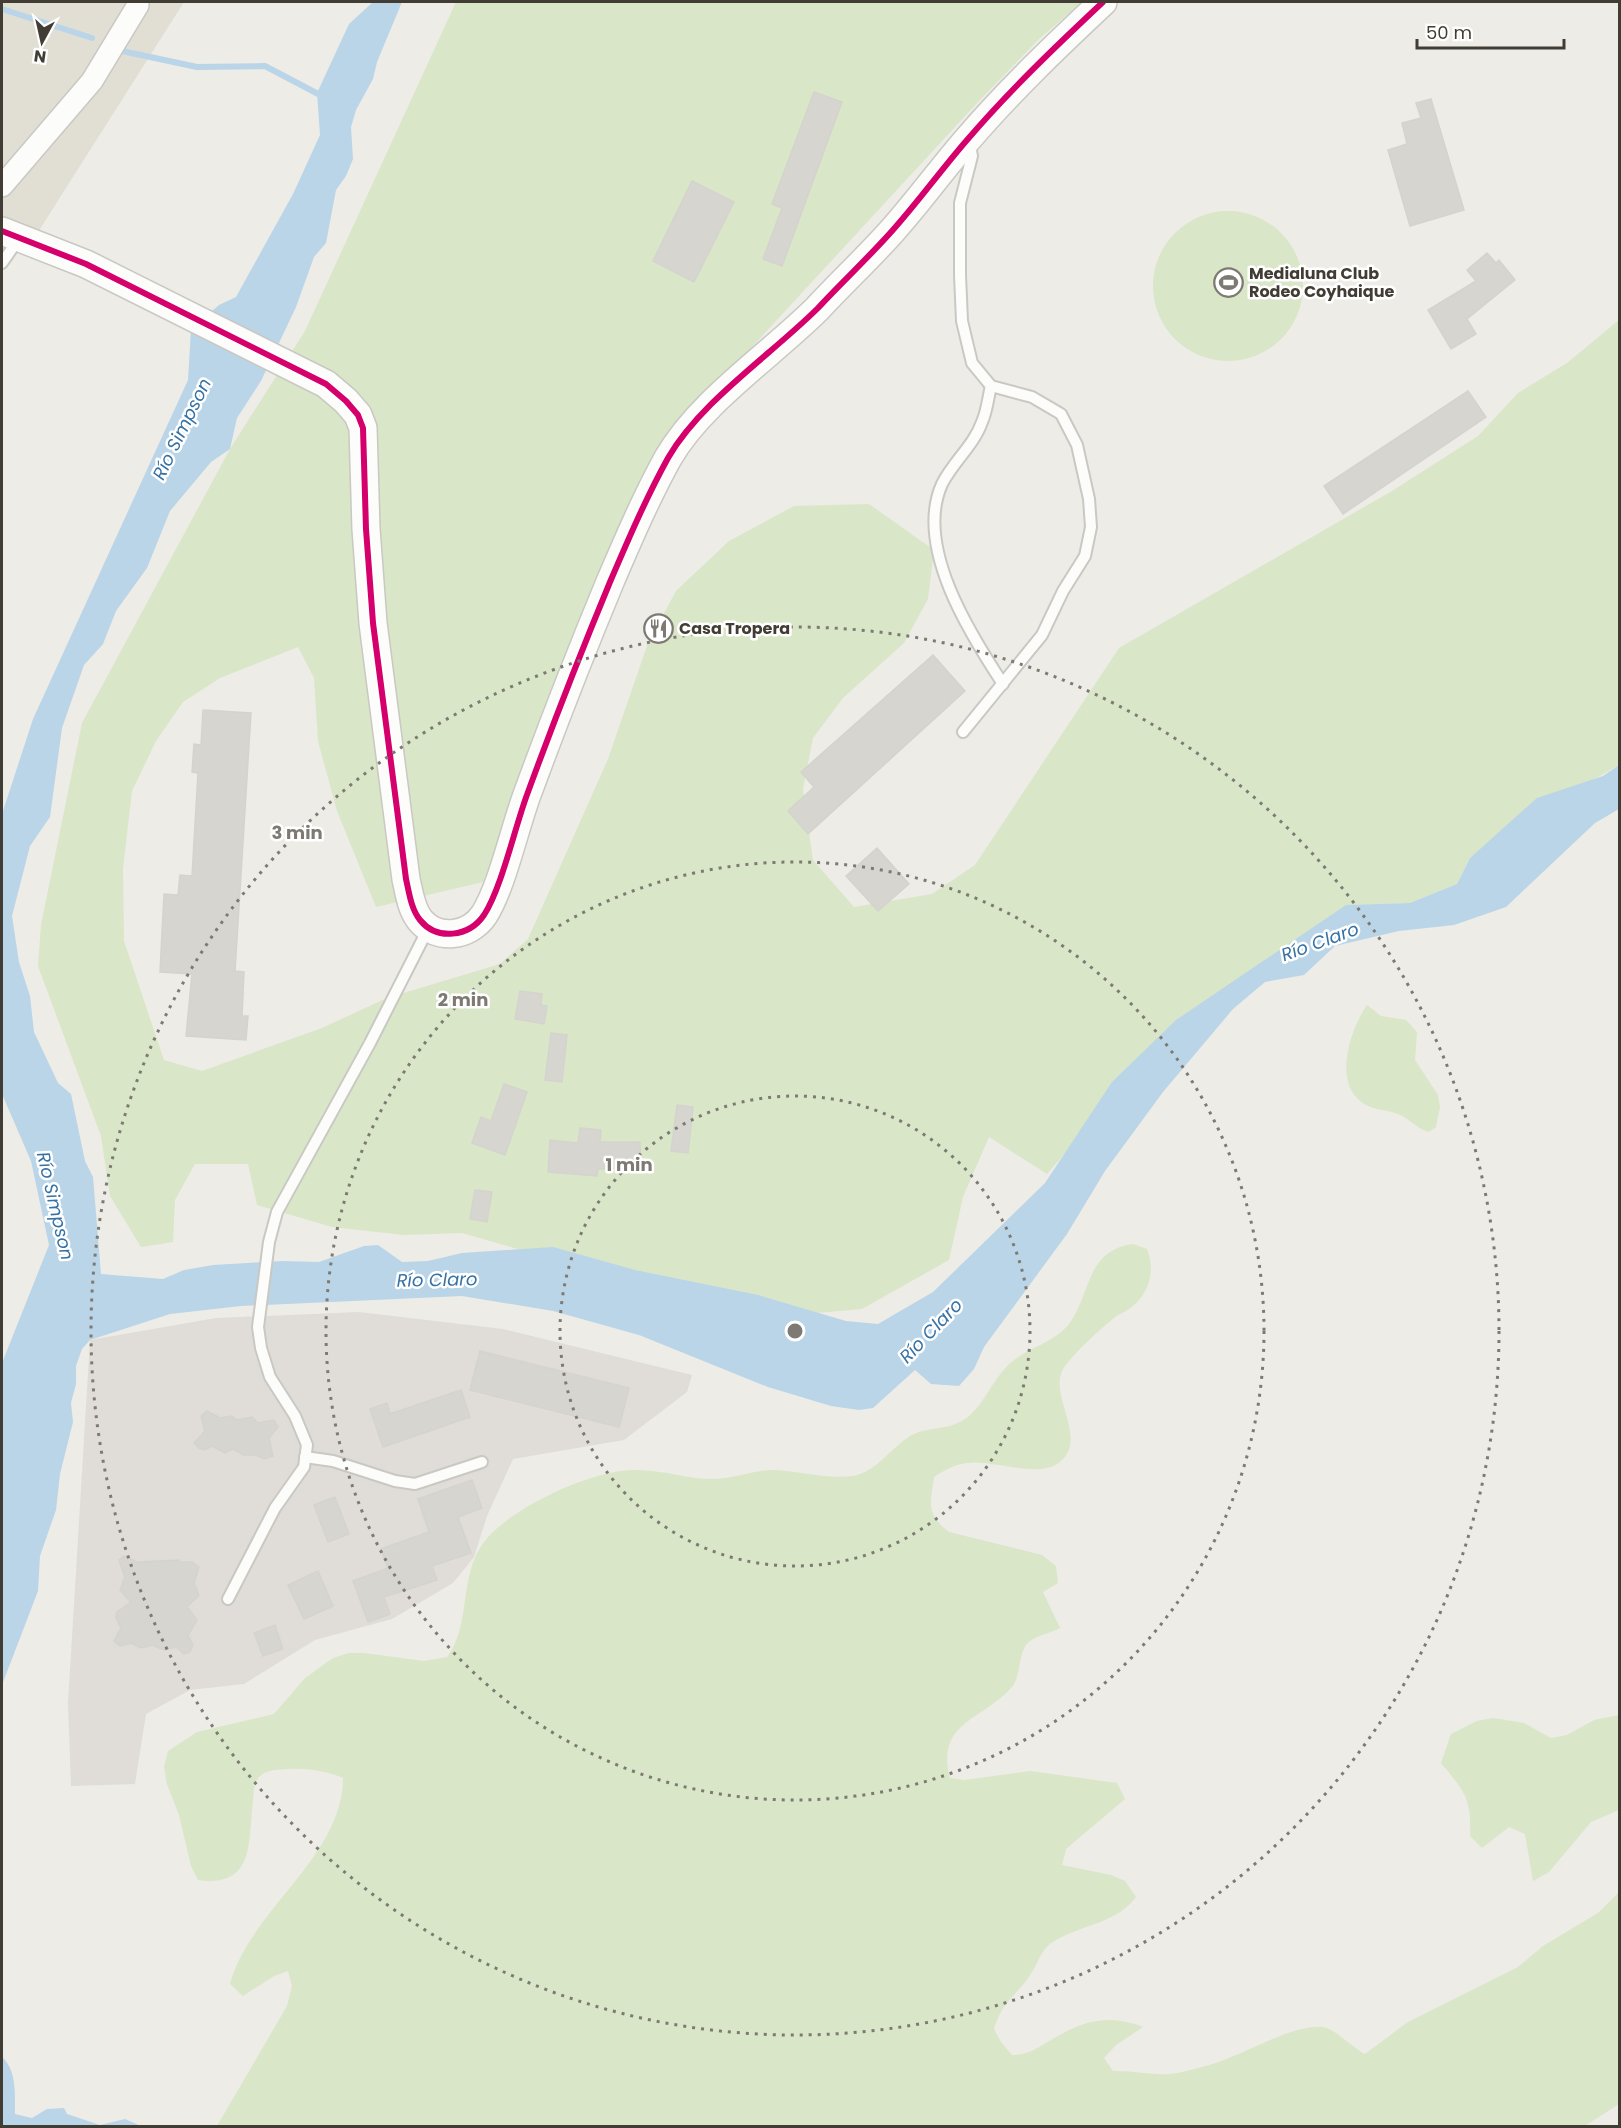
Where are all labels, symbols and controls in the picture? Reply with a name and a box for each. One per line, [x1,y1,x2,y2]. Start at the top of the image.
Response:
north arrow [12,12,72,72]
scale bar [1417,12,1564,50]
text: 50 m [1426,20,1472,45]
text: N [32,44,48,69]
place label: Medialuna Club Rodeo Coyhaique [1249,262,1394,303]
sports icon: Medialuna Club Rodeo Coyhaique [1212,266,1244,298]
water label: Río Simpson [146,374,217,484]
restaurant icon: Casa Tropera [642,612,674,644]
place label: Casa Tropera [679,617,790,640]
text: 3 min [271,820,323,845]
water label: Río Claro [1278,916,1362,967]
text: 2 min [438,987,488,1012]
water label: Río Simpson [31,1149,80,1262]
text: 1 min [605,1152,653,1177]
water label: Río Claro [396,1266,478,1293]
water label: Río Claro [894,1293,968,1368]
centre of rings [785,1321,805,1341]

